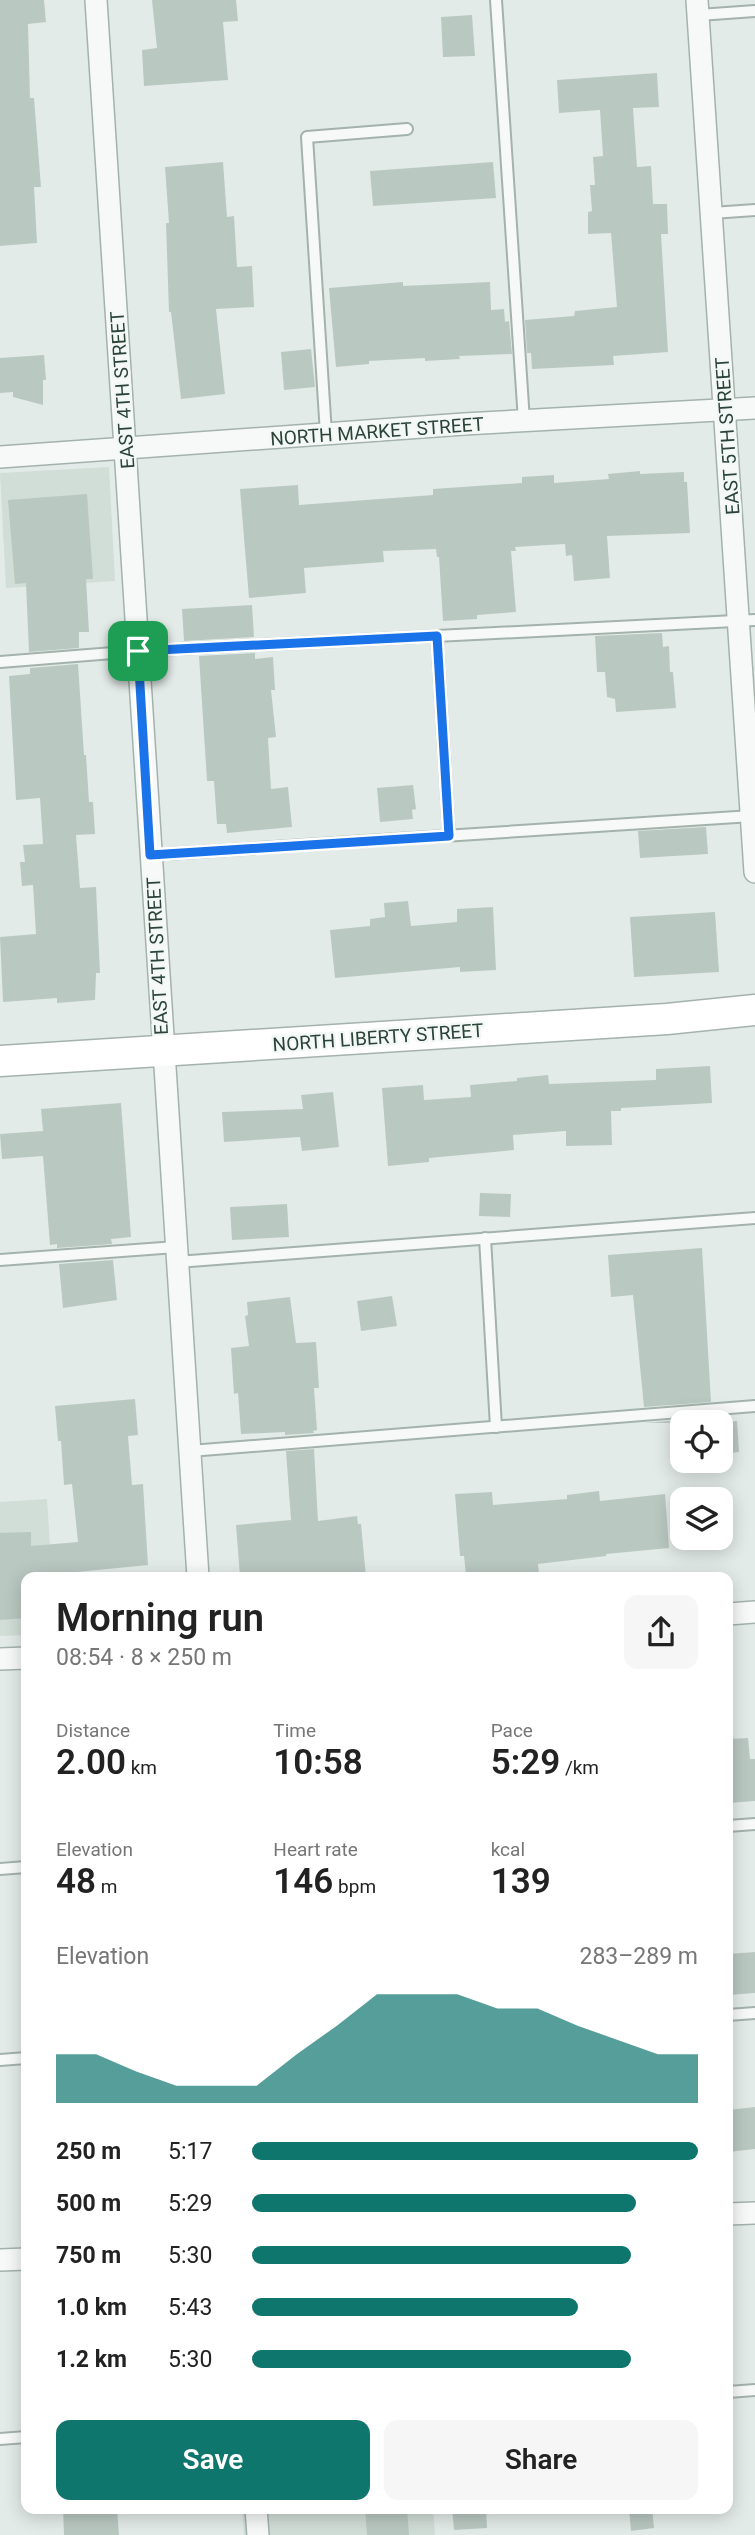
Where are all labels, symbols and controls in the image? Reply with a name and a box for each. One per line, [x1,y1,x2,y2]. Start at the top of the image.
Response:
street label: EAST 4TH STREET [106,310,139,470]
street label: EAST 5TH STREET [711,356,744,516]
street label: NORTH MARKET STREET [269,413,485,450]
pin [108,621,168,681]
icon: arrive [119,632,157,670]
street label: EAST 4TH STREET [142,877,173,1035]
street label: NORTH LIBERTY STREET [272,1019,484,1056]
map controls [670,1410,733,1550]
button: locate [670,1410,733,1473]
button: layers [670,1487,733,1550]
button: share [624,1595,698,1669]
text: Morning run [56,1596,264,1640]
text: 08:54 · 8 × 250 m [56,1644,232,1671]
text: Distance [56,1719,130,1742]
text: Time [273,1719,316,1742]
text: Pace [491,1719,533,1742]
text: 2.00 [56,1742,126,1783]
text: 10:58 [273,1742,363,1783]
text: 5:29 [491,1742,560,1783]
text: km [126,1756,157,1779]
text: /km [560,1756,599,1779]
text: Elevation [56,1838,133,1861]
text: Heart rate [273,1838,358,1861]
text: kcal [491,1838,525,1861]
text: 48 [56,1861,96,1902]
text: 146 [273,1861,333,1902]
text: 139 [491,1861,551,1902]
text: m [96,1875,117,1898]
text: bpm [333,1875,376,1898]
text: Elevation [56,1943,149,1970]
text: 283–289 m [579,1943,698,1970]
text: 250 m [56,2138,121,2165]
text: 5:17 [168,2138,212,2165]
text: 500 m [56,2190,121,2217]
text: 5:29 [168,2190,212,2217]
text: 750 m [56,2242,121,2269]
text: 5:30 [168,2242,212,2269]
text: 1.0 km [56,2294,127,2321]
text: 5:43 [168,2294,212,2321]
text: 1.2 km [56,2346,127,2373]
text: 5:30 [168,2346,212,2373]
button: Save [56,2420,370,2500]
button: Share [384,2420,698,2500]

